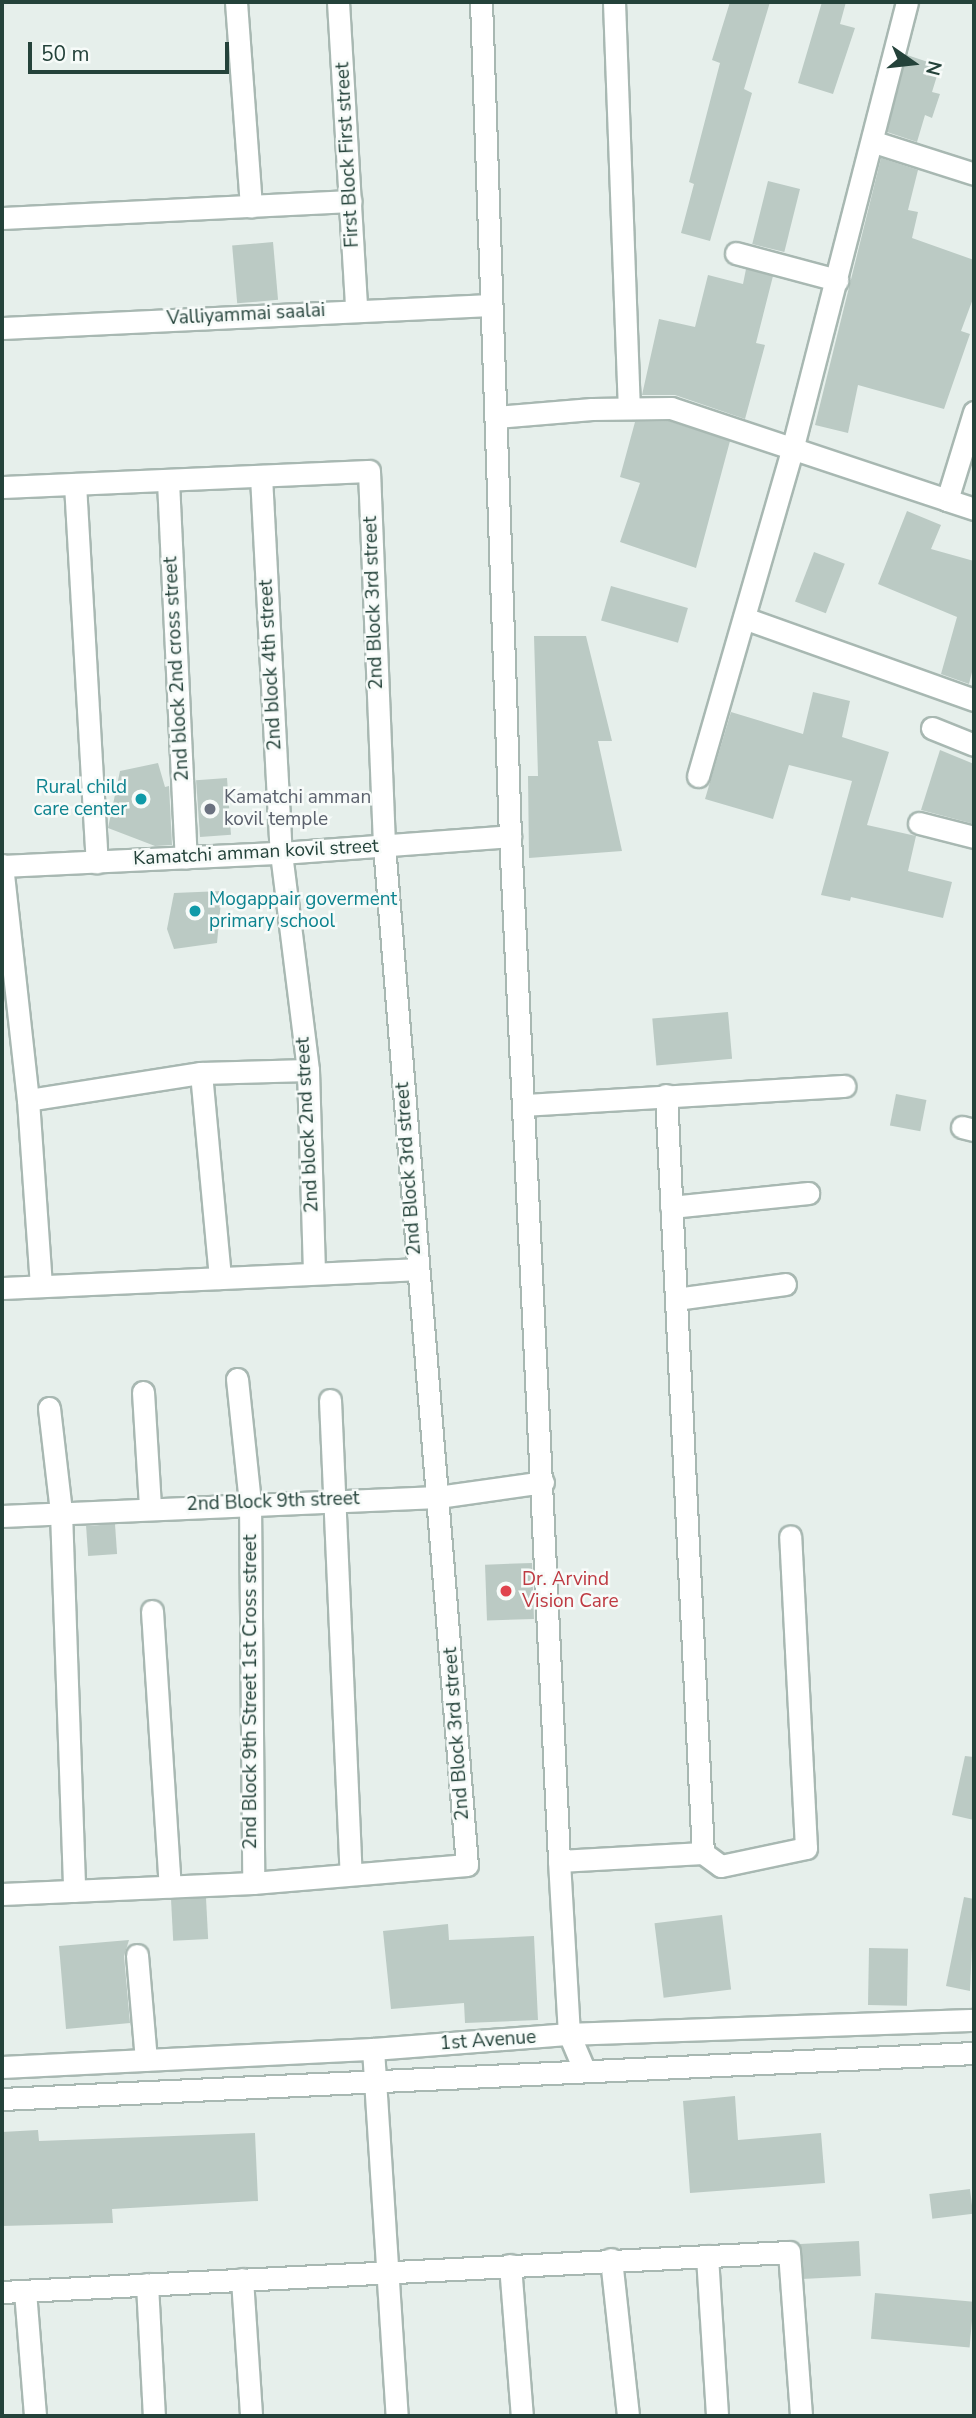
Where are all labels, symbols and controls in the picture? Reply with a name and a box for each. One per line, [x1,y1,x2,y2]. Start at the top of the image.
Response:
scale bar [32,28,233,72]
north arrow [878,28,948,98]
text: 50 m [41,40,90,68]
text: N [919,58,948,78]
street label: First Block First street [332,62,364,248]
street label: Valliyammai saalai [166,299,326,331]
street label: 2nd Block 3rd street [360,516,388,690]
street label: 2nd block 2nd cross street [160,556,194,782]
street label: 2nd block 4th street [255,579,287,751]
place label: Rural child care center [34,777,127,821]
place label: Kamatchi amman kovil temple [224,787,371,831]
marker: Rural child care center [133,791,149,807]
marker: Kamatchi amman kovil temple [202,801,218,817]
street label: Kamatchi amman kovil street [133,835,379,871]
place label: Mogappair goverment primary school [209,889,397,933]
marker: Mogappair goverment primary school [187,903,203,919]
street label: 2nd block 2nd street [292,1037,324,1213]
street label: 2nd Block 3rd street [392,1082,426,1256]
street label: 2nd Block 9th street [186,1488,360,1516]
street label: 2nd Block 9th Street 1st Cross street [240,1534,262,1850]
place label: Dr. Arvind Vision Care [522,1569,619,1613]
marker: Dr. Arvind Vision Care [496,1581,516,1601]
street label: 2nd Block 3rd street [440,1647,474,1821]
street label: 1st Avenue [439,2026,537,2056]

